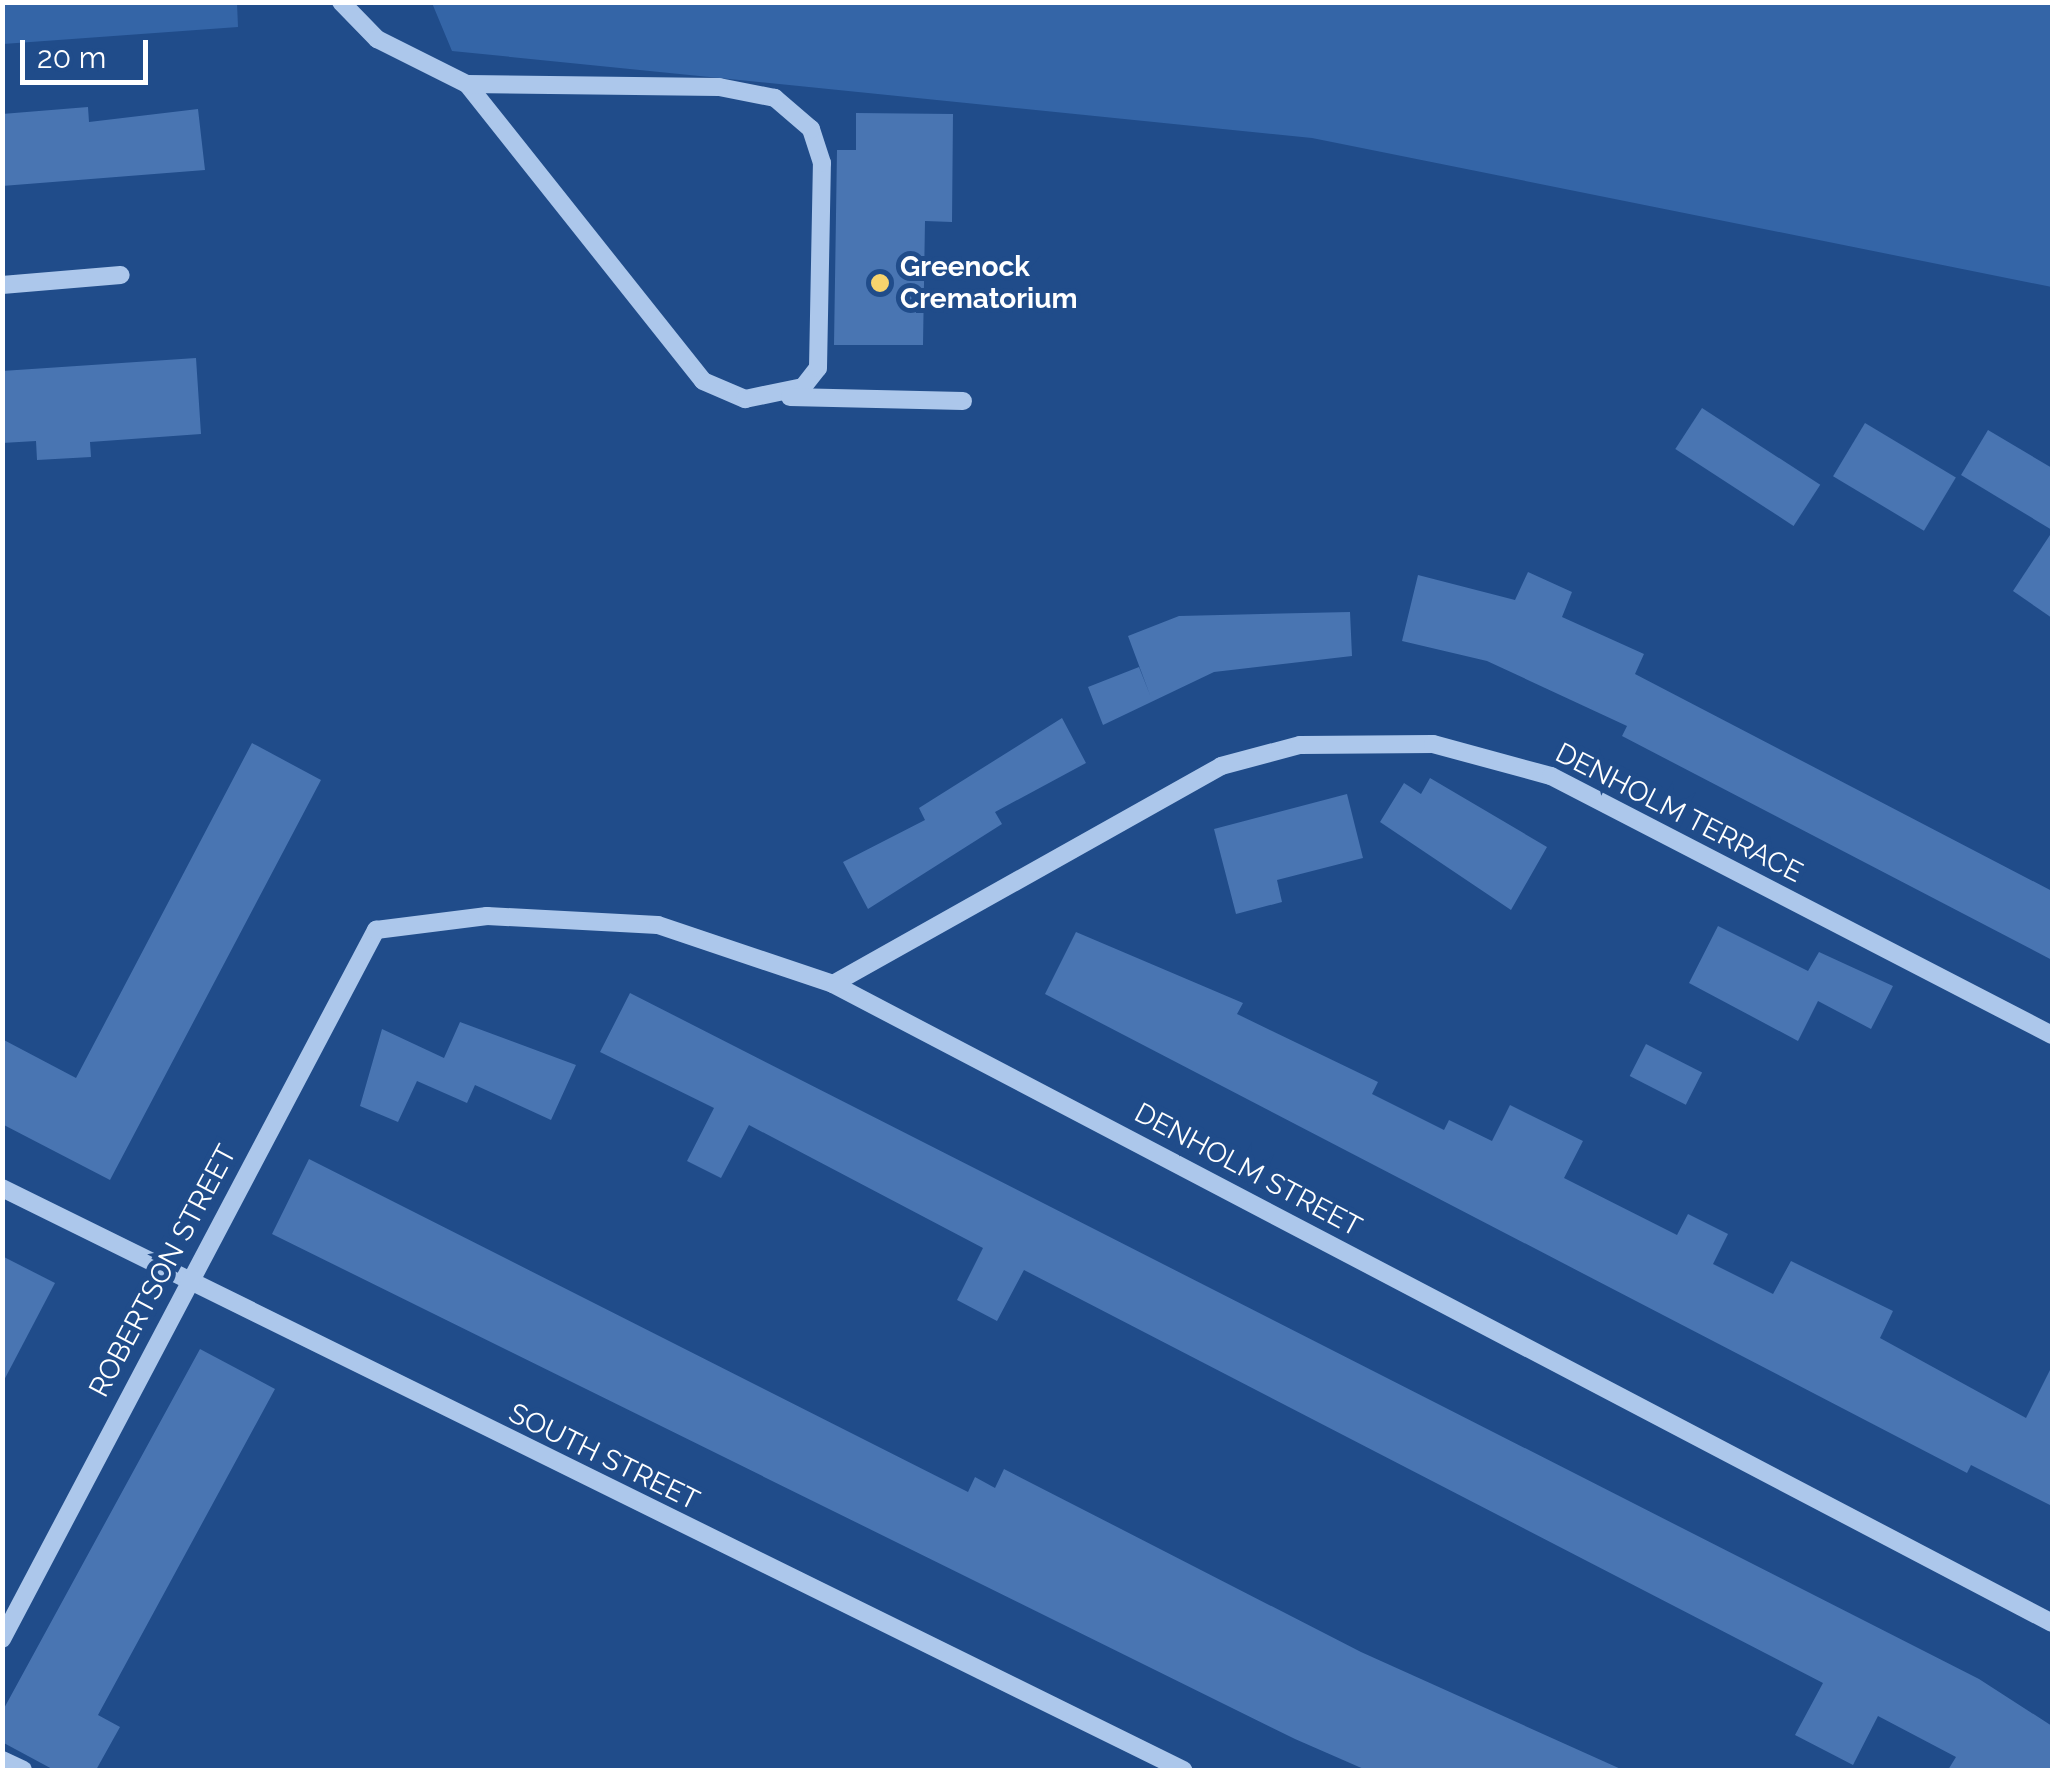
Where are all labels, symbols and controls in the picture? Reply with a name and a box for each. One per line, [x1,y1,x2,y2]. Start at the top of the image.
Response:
scale bar [25,20,152,82]
text: 20 m [37,40,106,75]
place label: Greenock Crematorium [900,250,1078,316]
marker: Greenock Crematorium [869,272,891,294]
street label: DENHOLM TERRACE [1550,736,1808,890]
street label: DENHOLM STREET [1129,1096,1367,1244]
street label: ROBERTSON STREET [82,1139,244,1403]
street label: SOUTH STREET [503,1396,705,1518]

